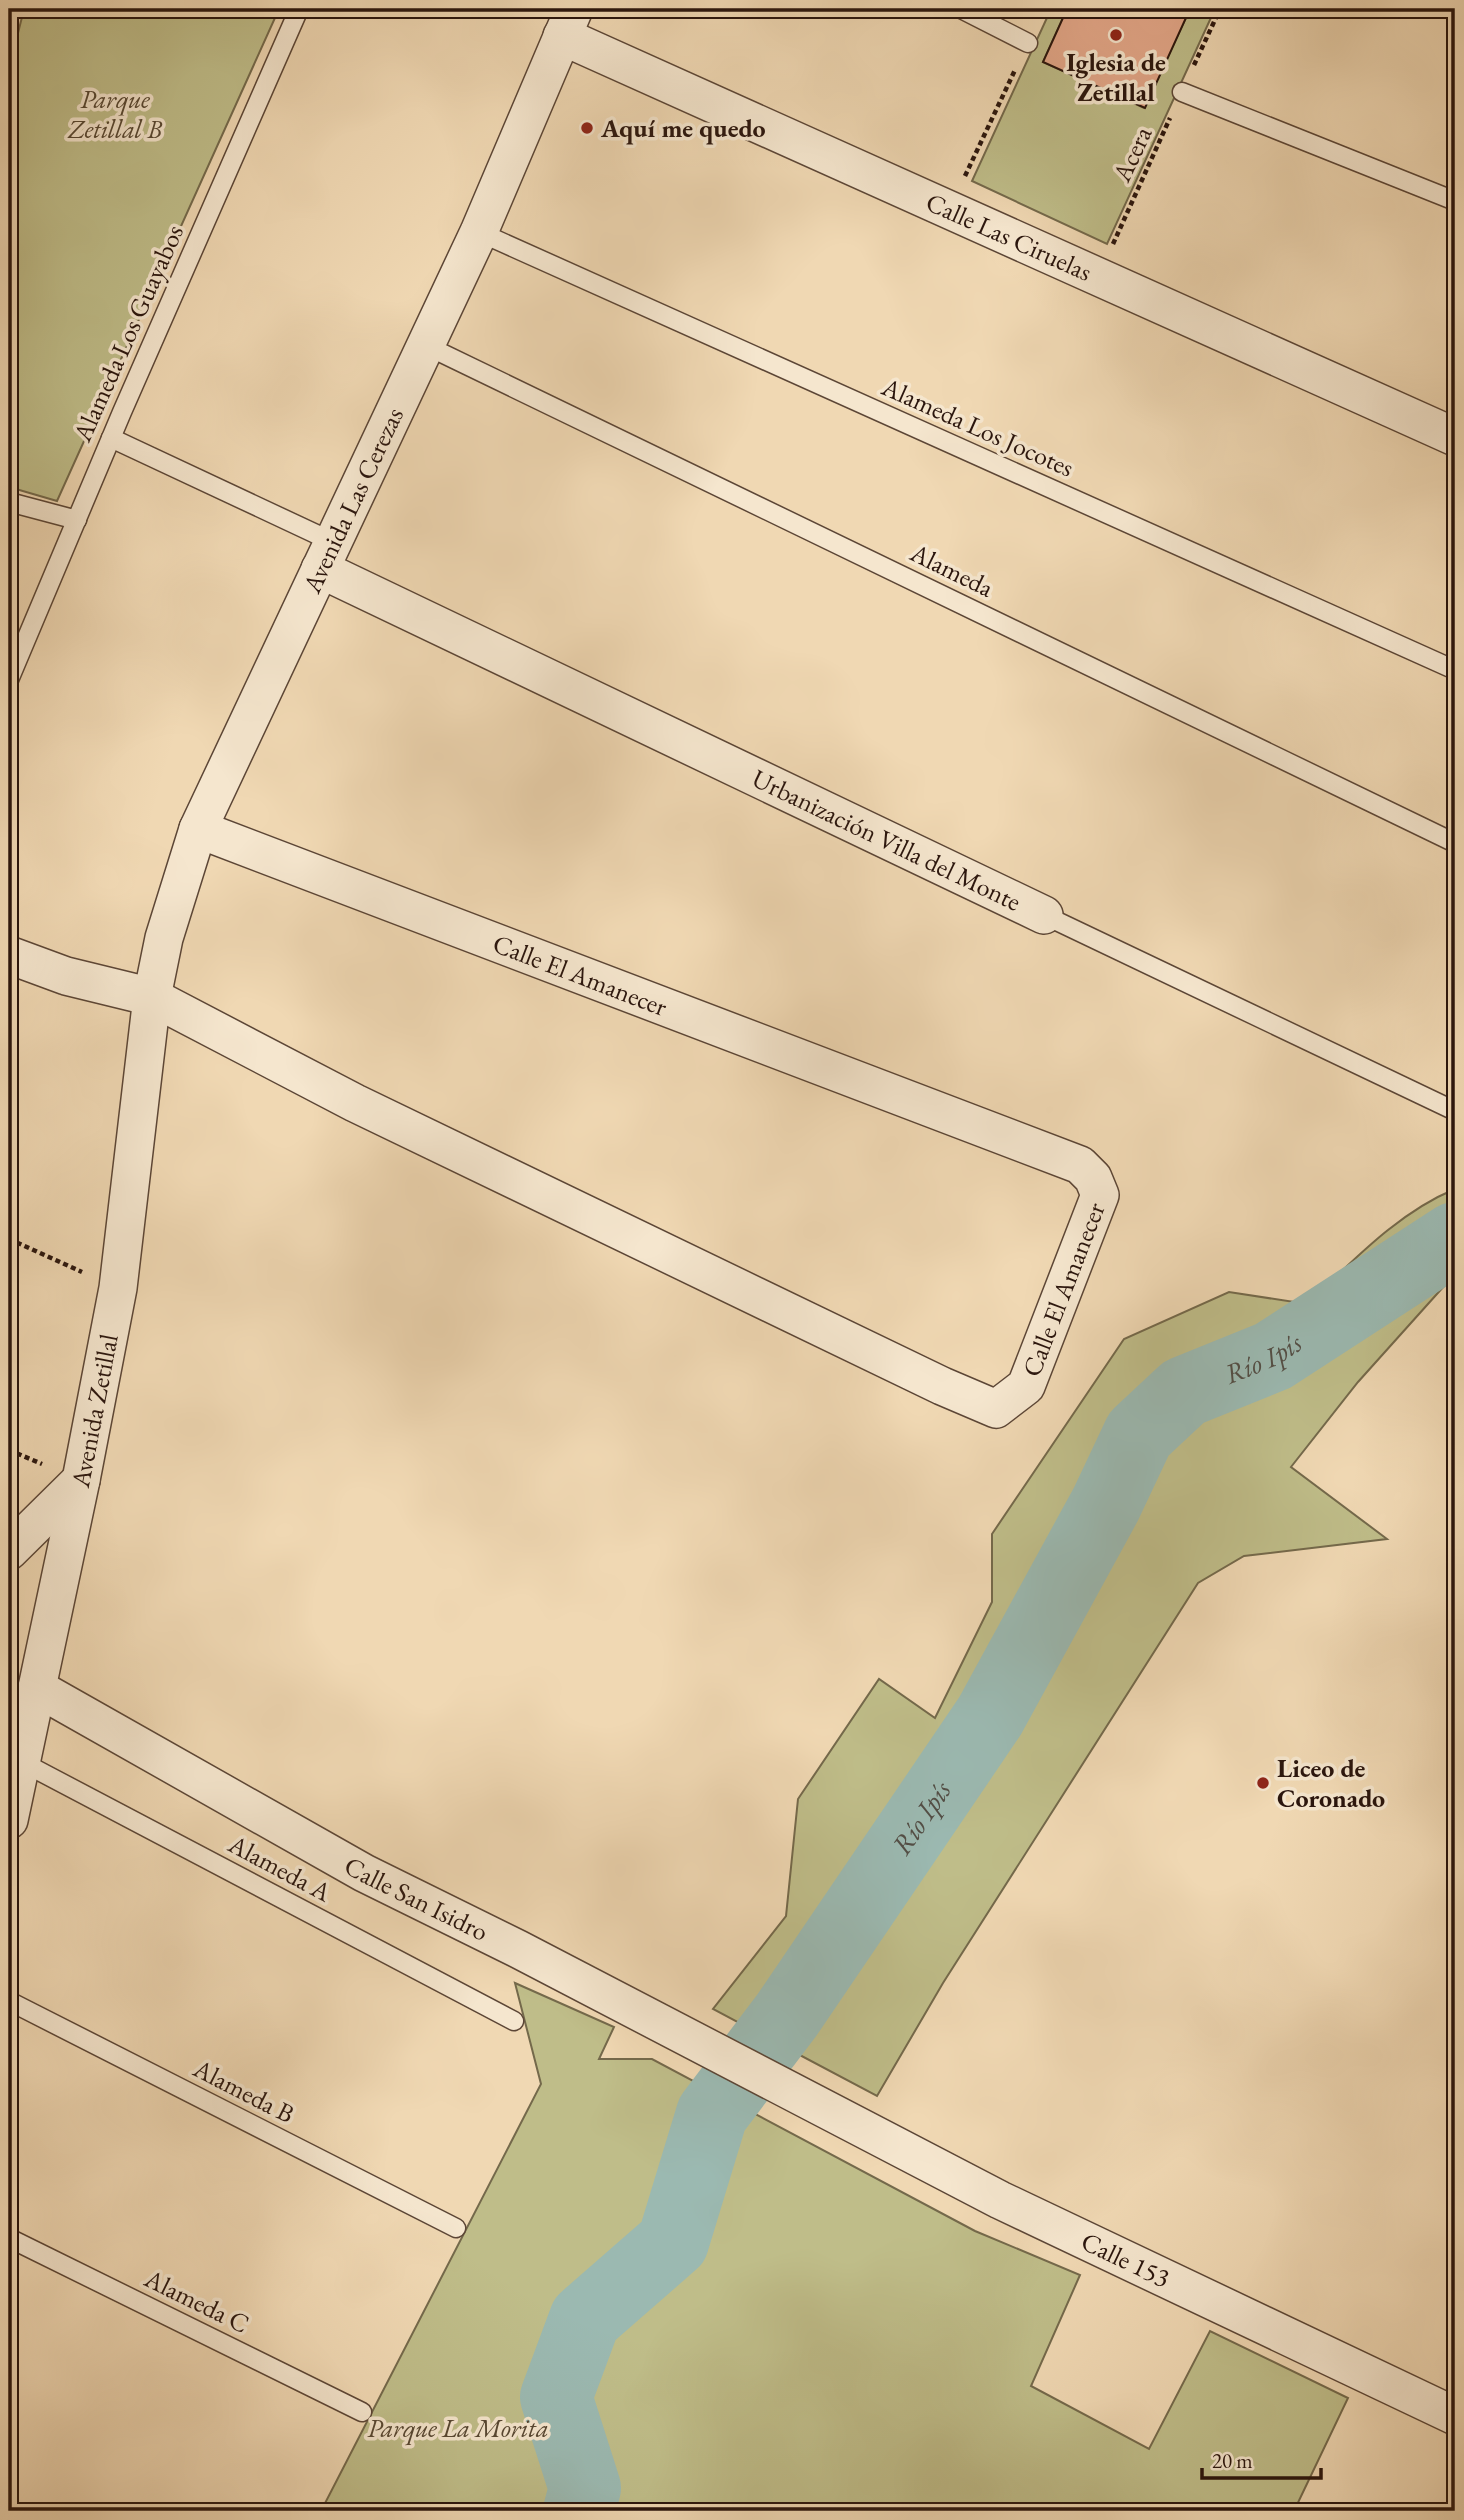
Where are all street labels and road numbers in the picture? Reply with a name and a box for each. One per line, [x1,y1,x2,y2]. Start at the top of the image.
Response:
street label: Acera [1104,120,1160,188]
street label: Calle Las Ciruelas [921,185,1097,289]
street label: Alameda Los Guayabos [64,219,191,448]
street label: Alameda Los Jocotes [876,369,1079,485]
street label: Avenida Las Cerezas [294,402,411,599]
street label: Alameda [904,535,1000,605]
street label: Urbanización Villa del Monte [747,761,1027,919]
street label: Calle El Amanecer [488,926,672,1024]
street label: Calle El Amanecer [1014,1197,1113,1381]
street label: Avenida Zetillal [63,1331,126,1491]
street label: Alameda A [222,1826,338,1910]
street label: Calle San Isidro [338,1848,494,1949]
street label: Alameda B [187,2051,300,2131]
street label: Calle 153 [1076,2224,1175,2295]
street label: Alameda C [138,2261,255,2341]

